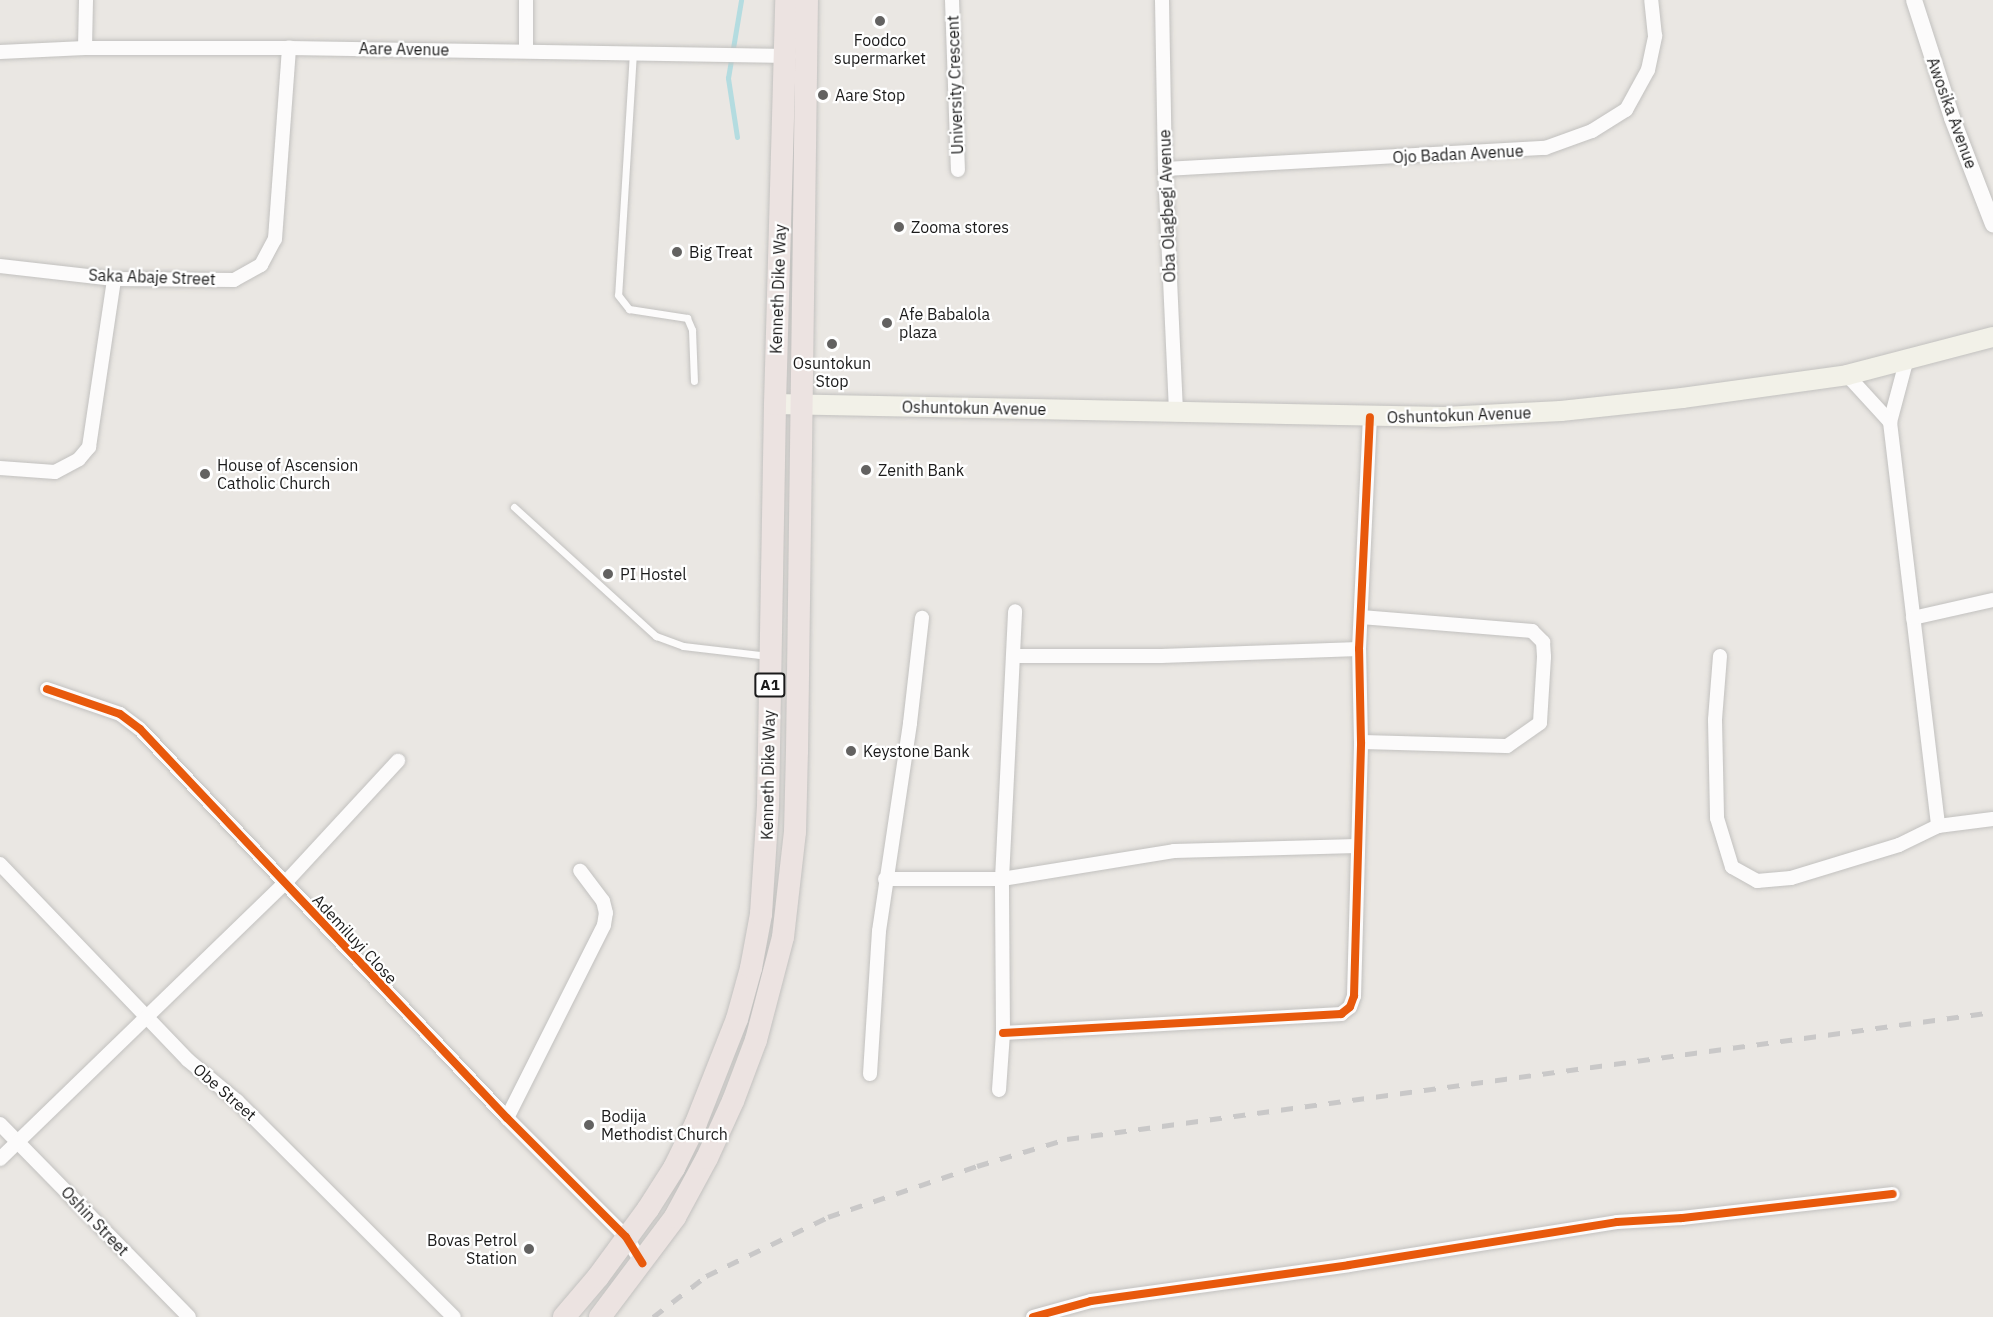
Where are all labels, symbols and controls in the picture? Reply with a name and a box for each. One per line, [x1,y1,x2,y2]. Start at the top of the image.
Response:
marker: Foodco supermarket [873,14,887,28]
street label: University Crescent [943,15,967,155]
place label: Foodco supermarket [834,30,926,68]
street label: Aare Avenue [359,39,449,59]
street label: Awosika Avenue [1923,55,1981,171]
place label: Aare Stop [835,85,905,105]
marker: Aare Stop [816,88,830,102]
street label: Oba Olagbegi Avenue [1155,129,1179,283]
street label: Ojo Badan Avenue [1392,141,1524,167]
place label: Zooma stores [911,217,1009,237]
marker: Zooma stores [892,220,906,234]
street label: Kenneth Dike Way [766,224,790,354]
place label: Big Treat [689,242,753,262]
marker: Big Treat [670,245,684,259]
street label: Saka Abaje Street [88,265,216,289]
place label: Afe Babalola plaza [899,304,990,342]
marker: Afe Babalola plaza [880,316,894,330]
marker: Osuntokun Stop [825,337,839,351]
place label: Osuntokun Stop [793,353,871,391]
street label: Oshuntokun Avenue [902,397,1046,419]
street label: Oshuntokun Avenue [1386,403,1532,427]
place label: House of Ascension Catholic Church [217,455,358,493]
place label: Zenith Bank [878,460,964,480]
marker: Zenith Bank [859,463,873,477]
marker: House of Ascension Catholic Church [198,467,212,481]
place label: PI Hostel [620,564,687,584]
marker: PI Hostel [601,567,615,581]
road number: A1 [754,673,786,697]
street label: Kenneth Dike Way [757,710,779,840]
place label: Keystone Bank [863,741,970,761]
marker: Keystone Bank [844,744,858,758]
street label: Ademiluyi Close [309,890,401,988]
street label: Obe Street [190,1059,260,1125]
place label: Bodija Methodist Church [601,1106,728,1144]
marker: Bodija Methodist Church [582,1118,596,1132]
street label: Oshin Street [57,1182,133,1260]
place label: Bovas Petrol Station [427,1230,517,1268]
marker: Bovas Petrol Station [522,1242,536,1256]

